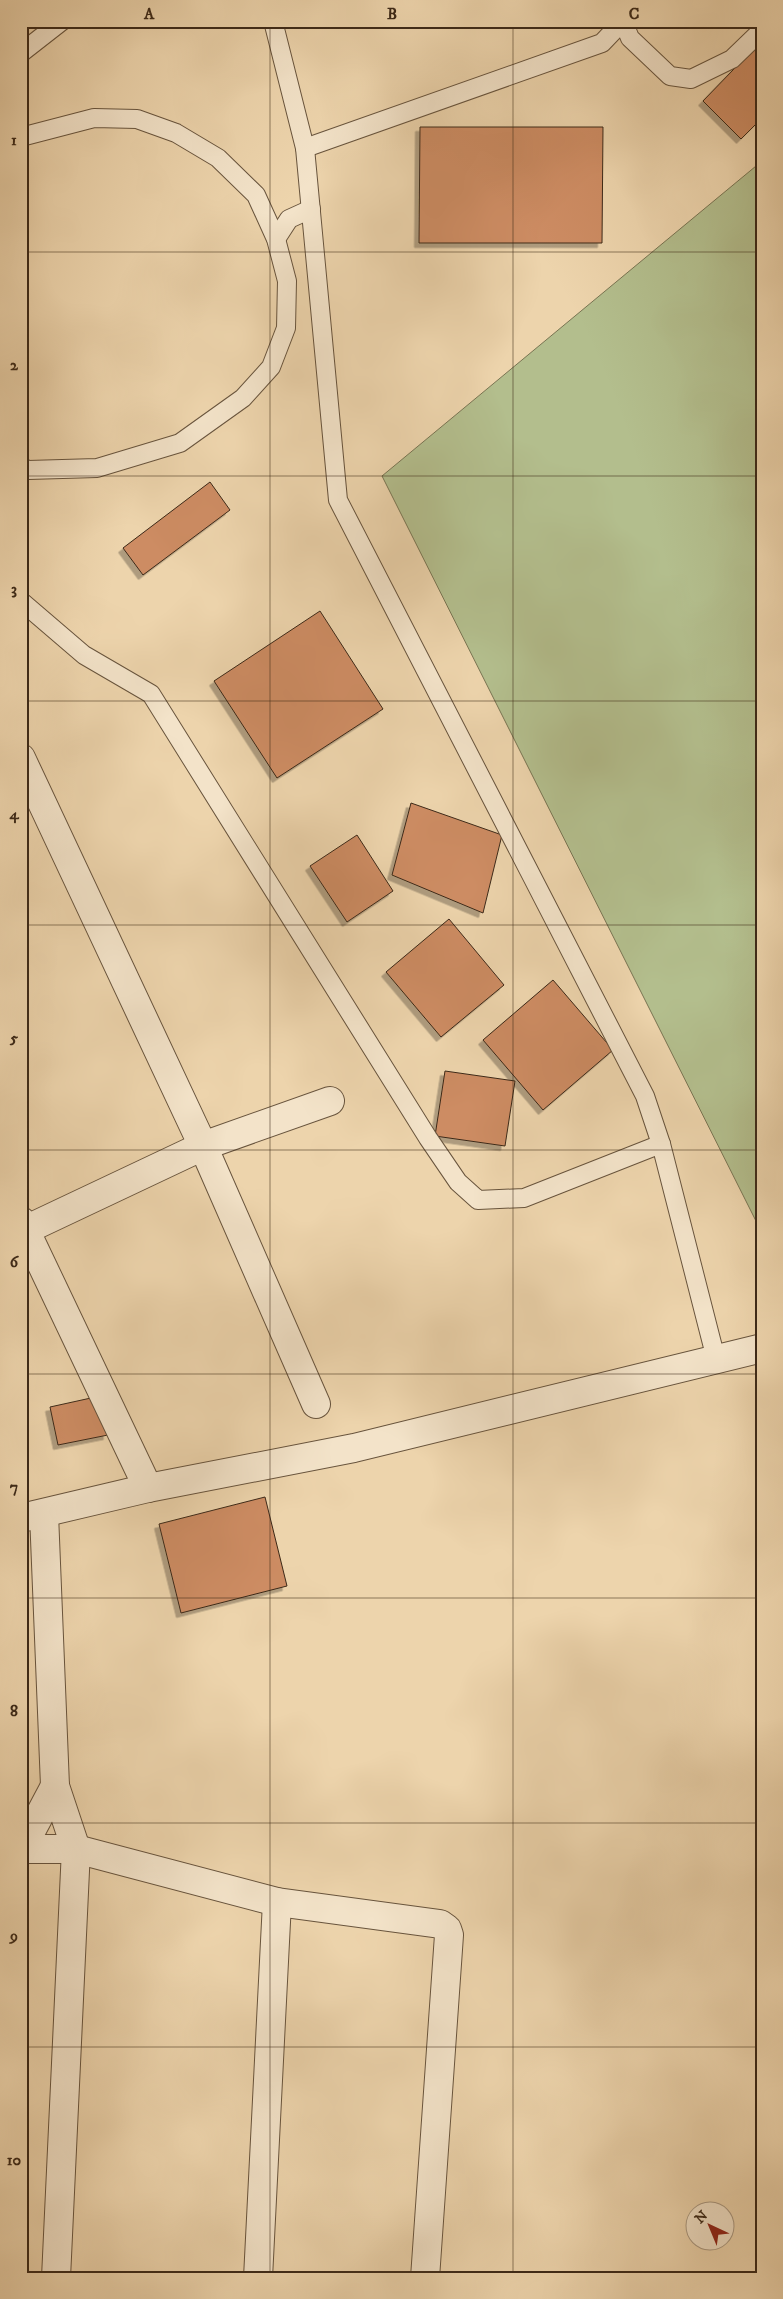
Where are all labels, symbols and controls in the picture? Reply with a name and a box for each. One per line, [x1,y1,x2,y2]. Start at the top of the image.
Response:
text: A [143,4,155,24]
text: B [387,4,397,24]
text: C [629,4,639,24]
text: 1 [11,130,17,150]
text: 2 [10,355,19,375]
text: 3 [11,579,17,599]
text: 4 [8,804,19,824]
text: 5 [9,1028,18,1048]
text: 6 [10,1252,20,1272]
text: 7 [10,1477,18,1497]
text: 8 [10,1701,18,1721]
text: 9 [9,1926,18,1946]
text: 10 [7,2150,22,2170]
north arrow [686,2202,736,2252]
text: N [691,2207,712,2228]

